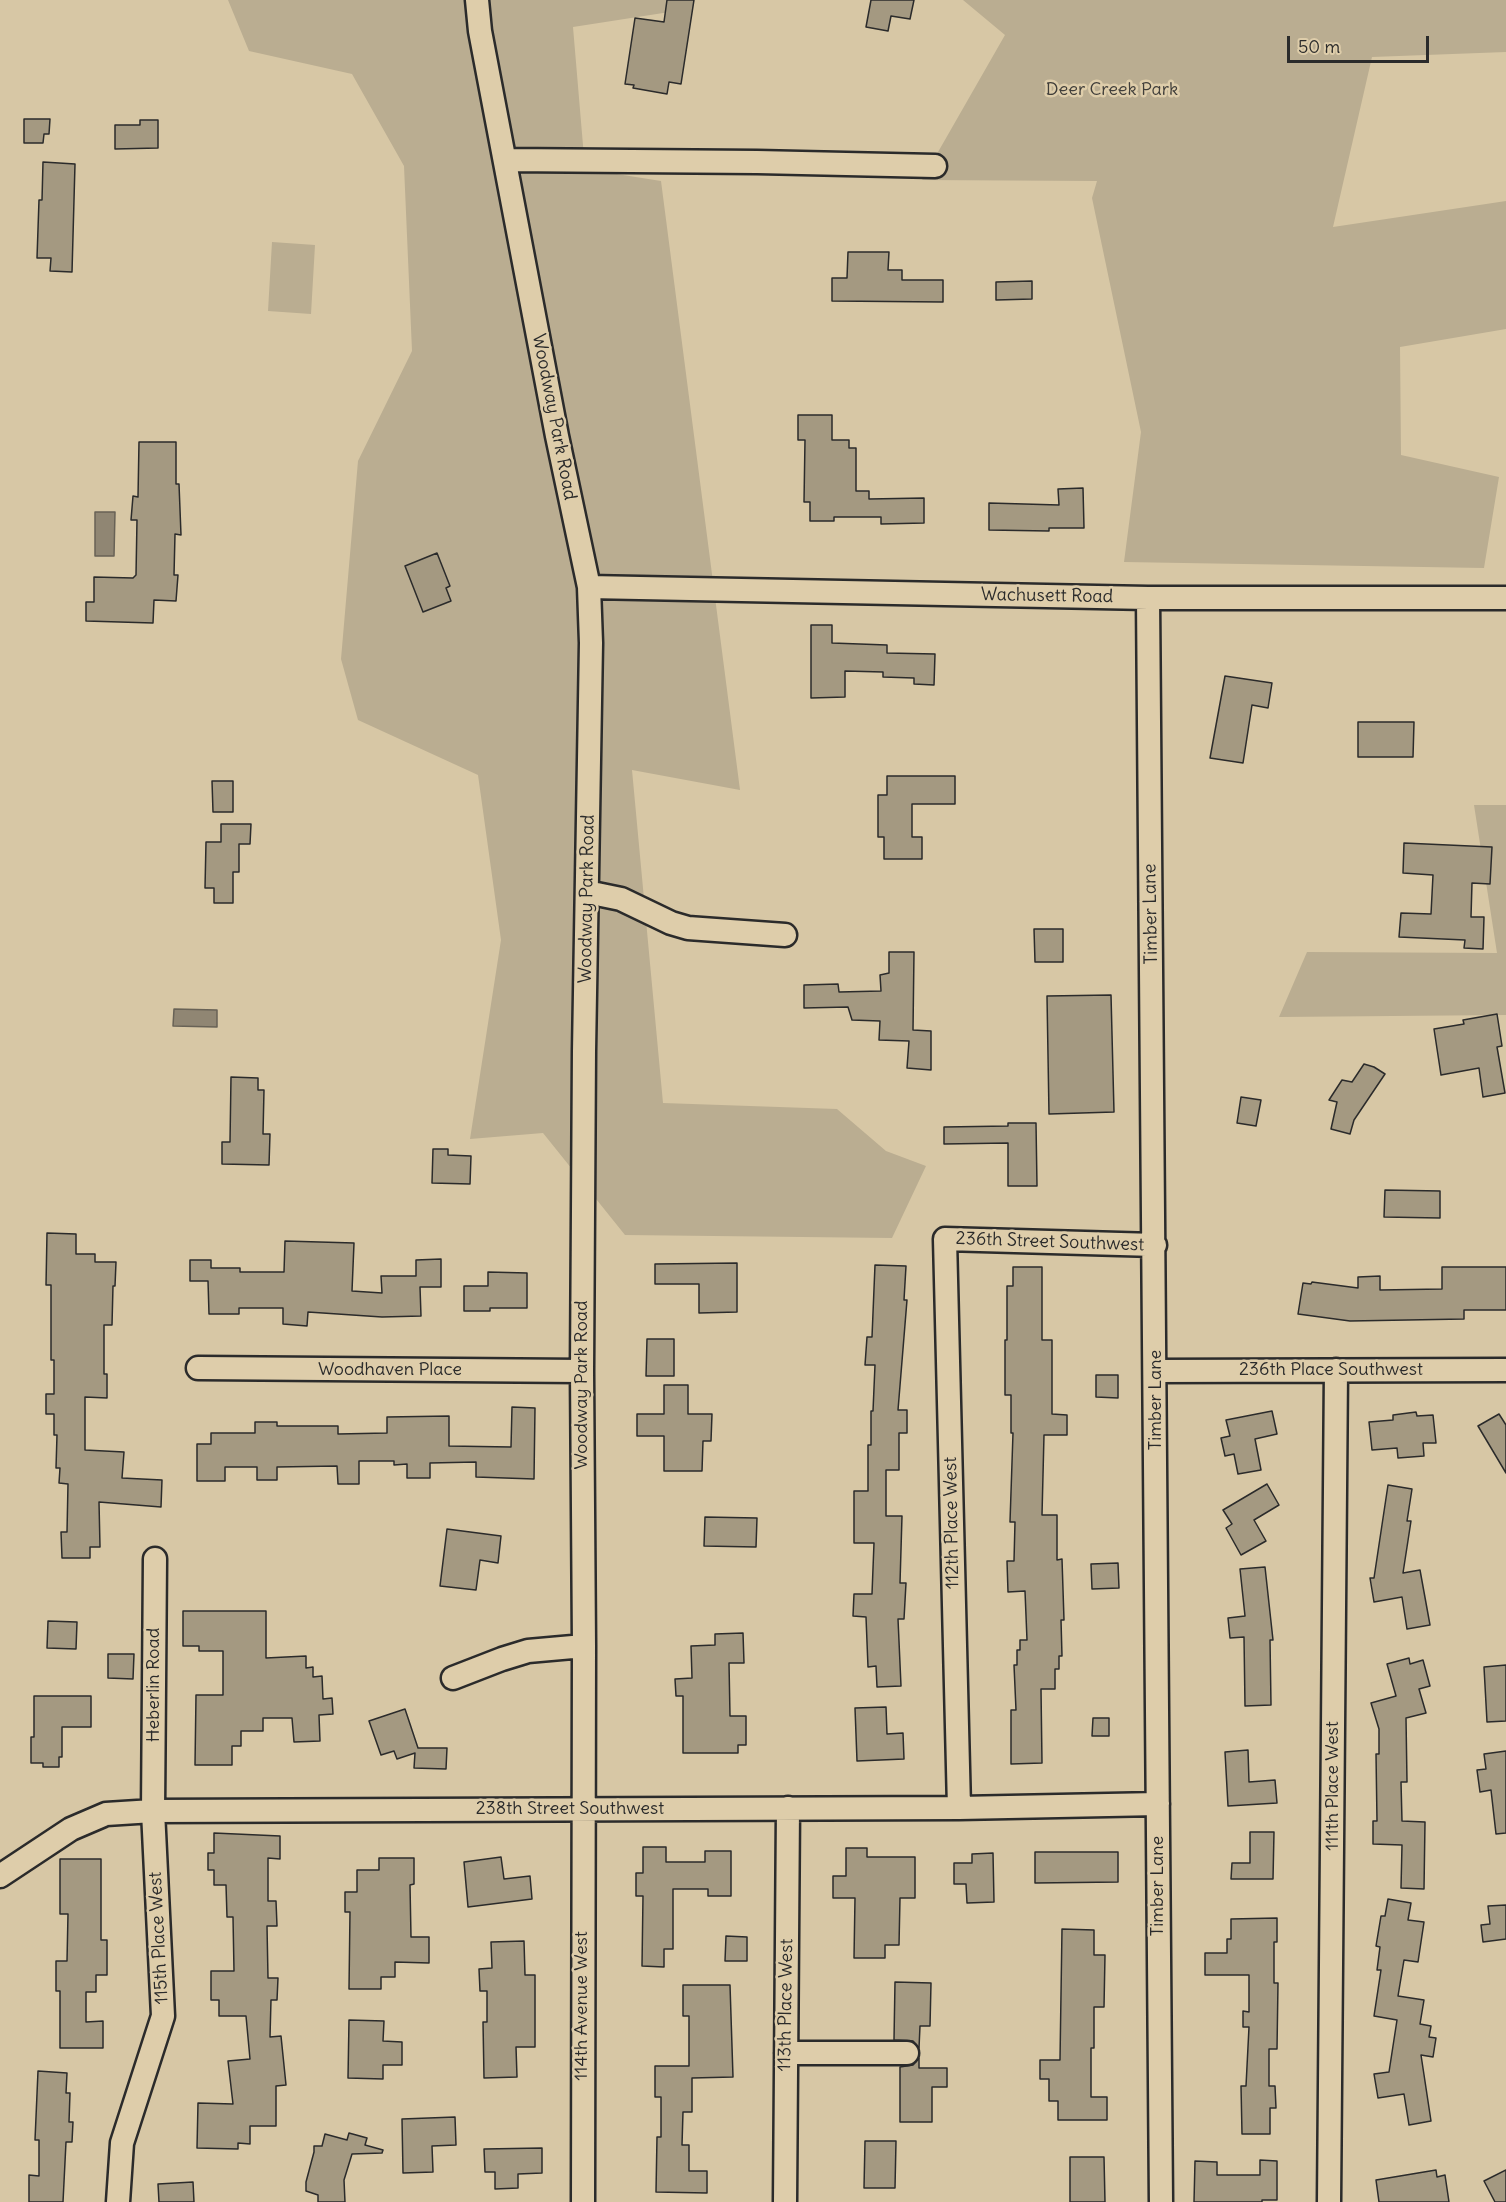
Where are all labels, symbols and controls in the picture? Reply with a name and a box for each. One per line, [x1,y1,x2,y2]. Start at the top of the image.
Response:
scale bar [1290,24,1432,62]
text: 50 m [1298,35,1340,58]
park label: Deer Creek Park [1046,79,1178,101]
street label: Woodway Park Road [527,332,581,502]
street label: Wachusett Road [981,584,1113,608]
street label: Woodway Park Road [575,814,599,984]
street label: Timber Lane [1139,864,1163,964]
street label: 236th Street Southwest [955,1228,1145,1256]
street label: Woodway Park Road [571,1300,593,1470]
street label: Timber Lane [1145,1350,1167,1450]
street label: Woodhaven Place [318,1359,462,1381]
street label: 236th Place Southwest [1239,1359,1423,1381]
street label: 112th Place West [940,1457,964,1589]
street label: Heberlin Road [143,1628,165,1742]
street label: 111th Place West [1322,1721,1344,1851]
street label: 238th Street Southwest [476,1798,664,1820]
street label: Timber Lane [1147,1836,1169,1936]
street label: 115th Place West [145,1871,173,2005]
street label: 114th Avenue West [571,1931,593,2081]
street label: 113th Place West [774,1938,798,2072]

